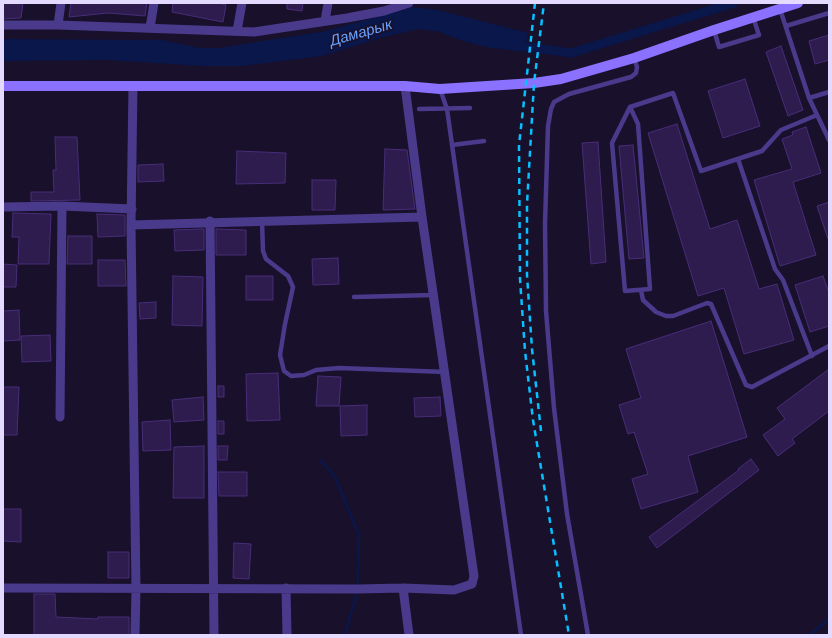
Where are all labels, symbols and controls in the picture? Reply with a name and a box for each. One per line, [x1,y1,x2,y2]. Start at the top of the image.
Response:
water label: Дамарык [328,16,394,50]

